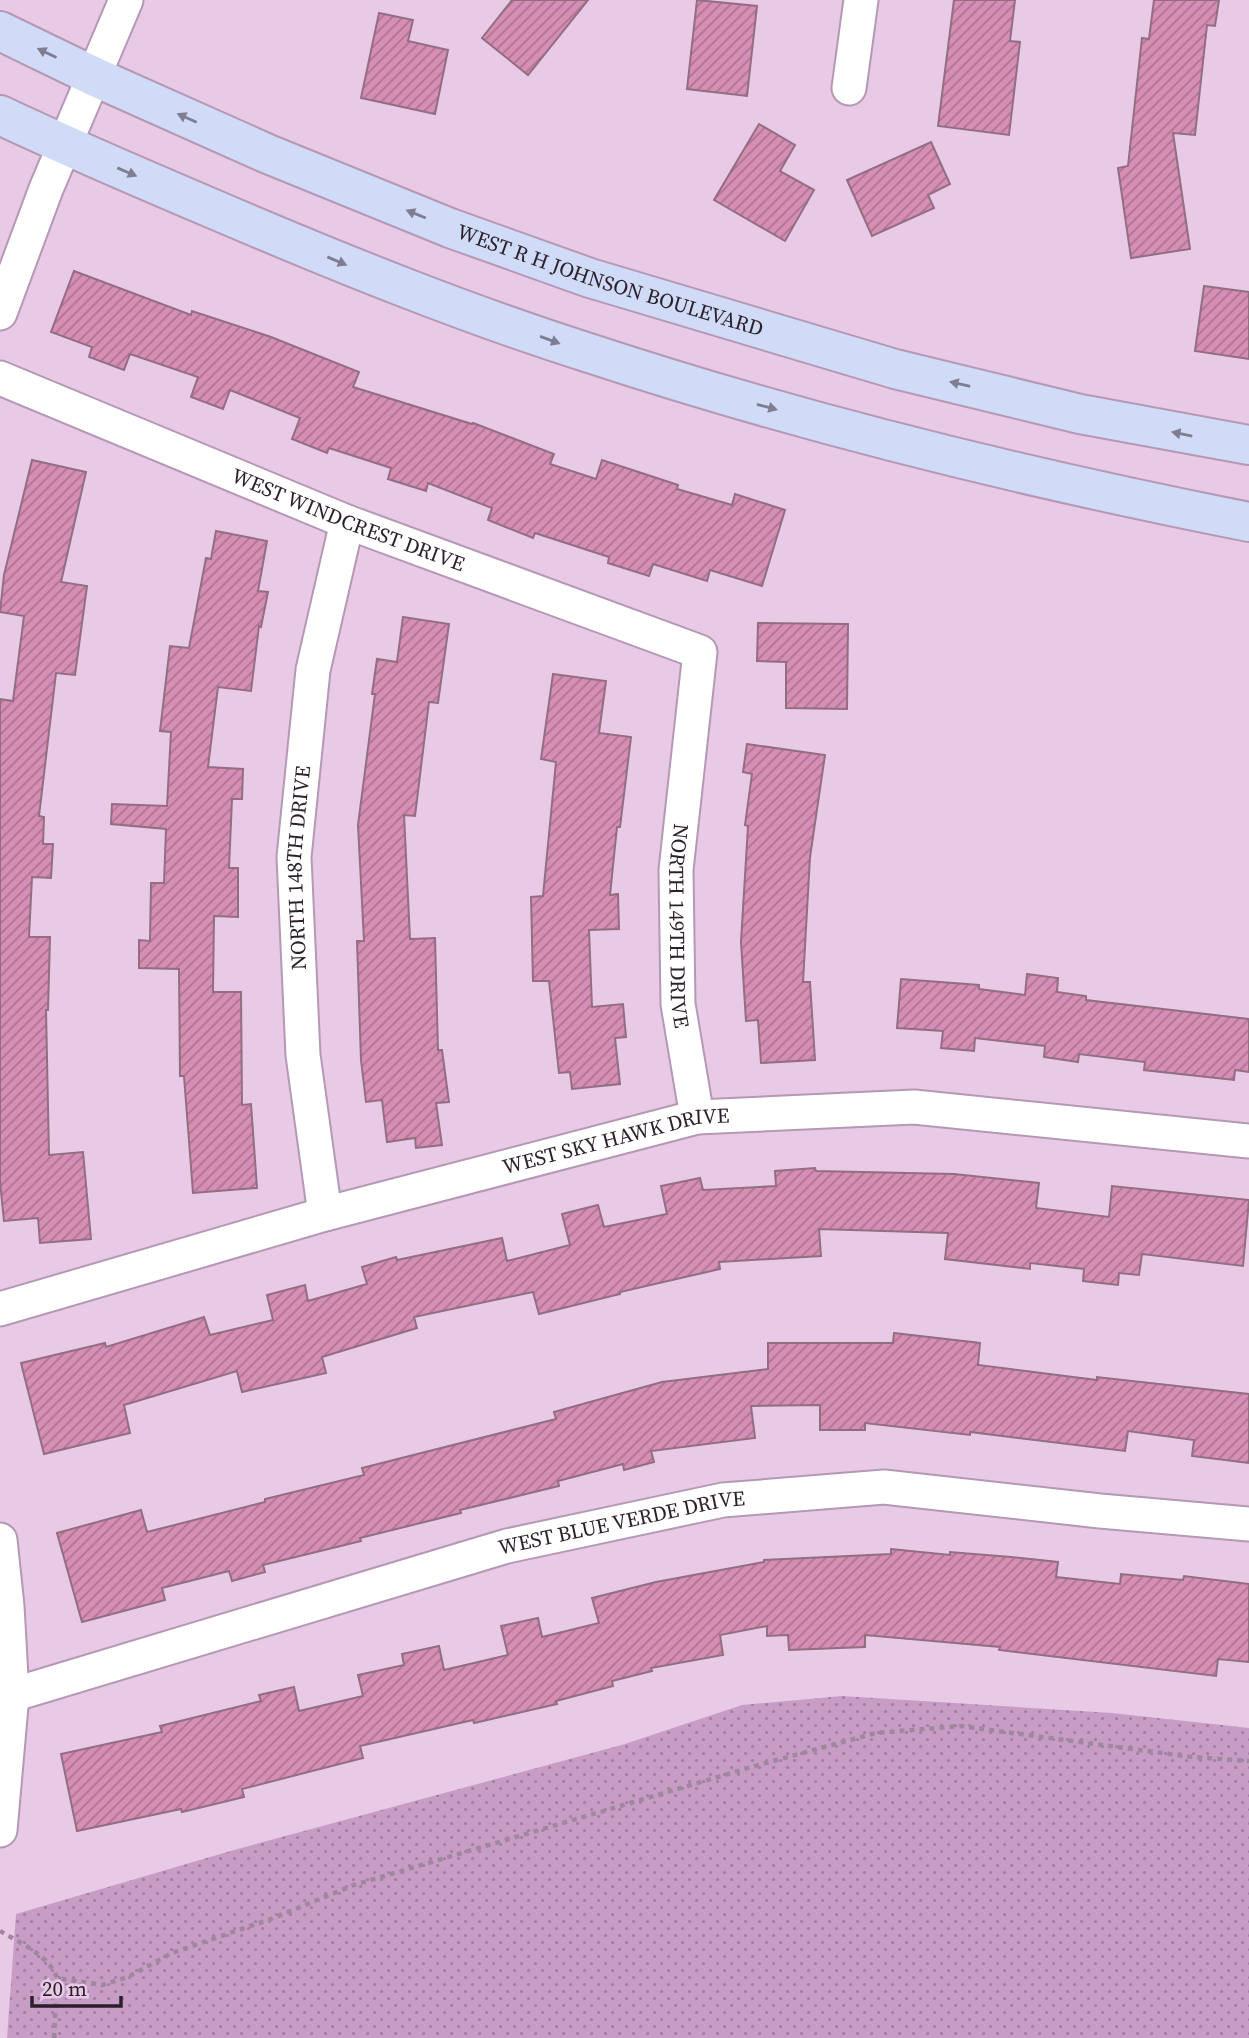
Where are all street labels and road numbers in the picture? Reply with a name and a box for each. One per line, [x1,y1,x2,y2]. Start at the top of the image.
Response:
street label: WEST R H JOHNSON BOULEVARD [453,217,767,343]
street label: WEST WINDCREST DRIVE [227,461,469,578]
street label: NORTH 148TH DRIVE [279,764,317,971]
street label: NORTH 149TH DRIVE [662,822,697,1030]
street label: WEST SKY HAWK DRIVE [499,1101,730,1181]
street label: WEST BLUE VERDE DRIVE [495,1483,746,1562]

